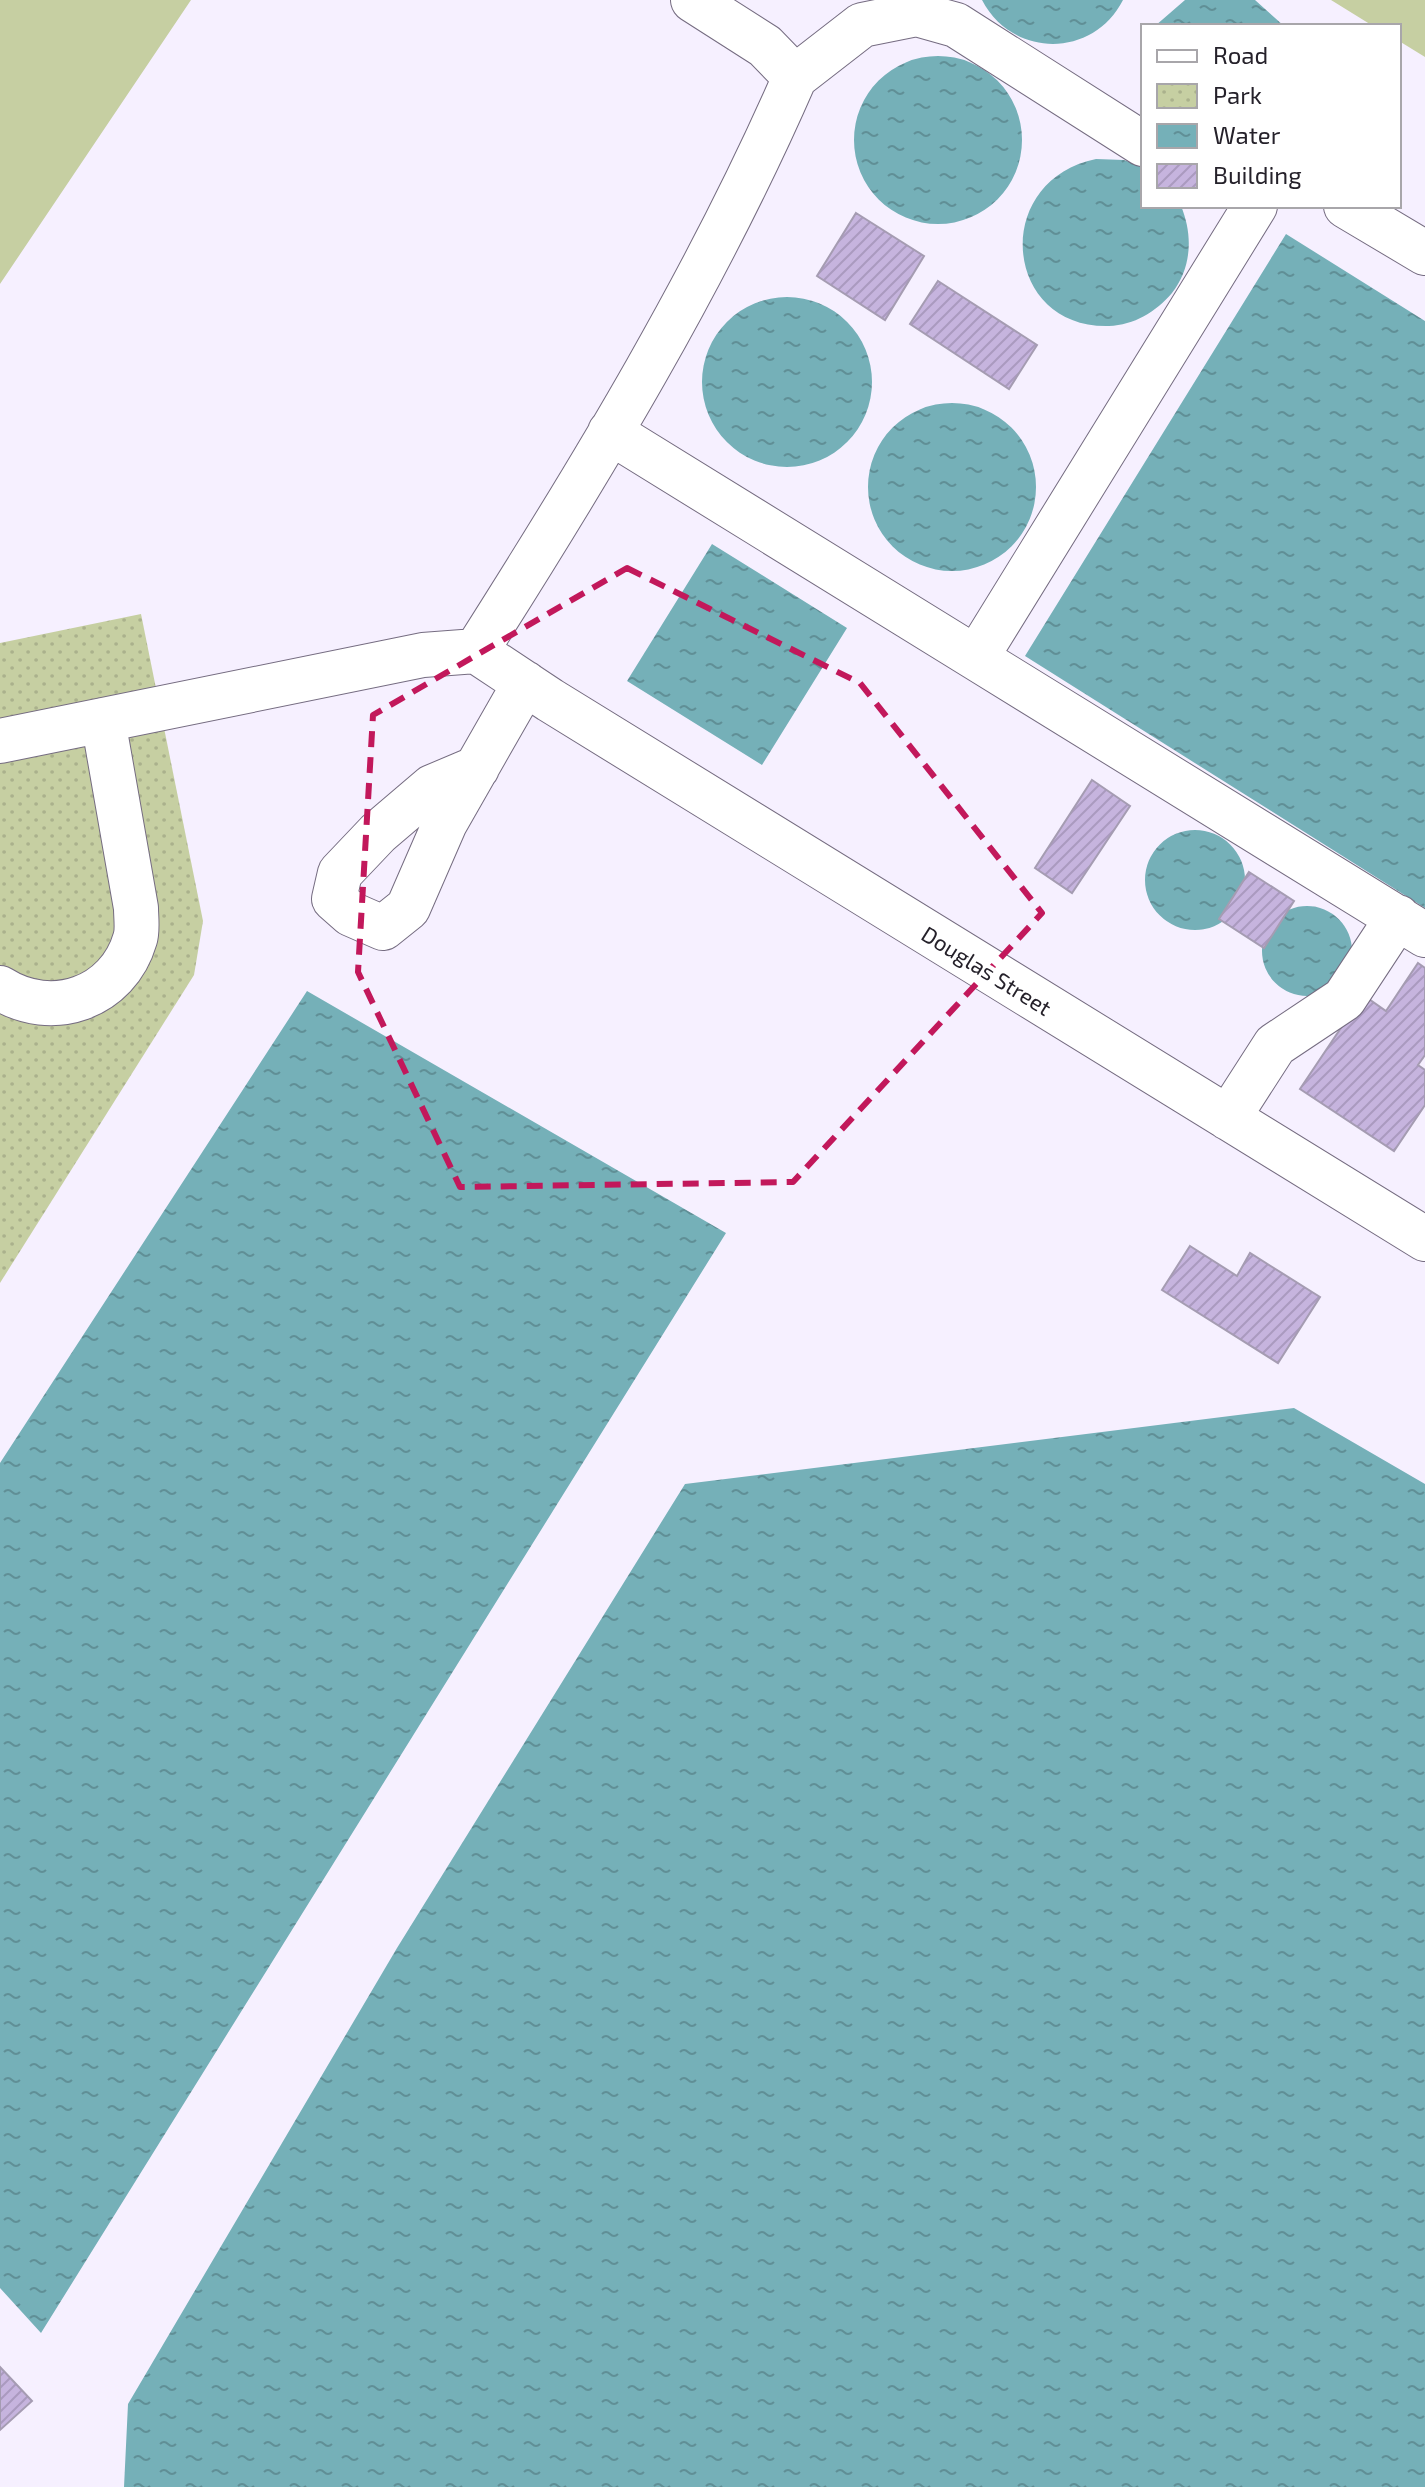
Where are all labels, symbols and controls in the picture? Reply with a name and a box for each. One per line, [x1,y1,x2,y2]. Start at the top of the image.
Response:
legend [1141,24,1401,208]
text: Road [1213,40,1268,69]
text: Park [1213,80,1262,109]
text: Water [1213,120,1281,149]
text: Building [1213,160,1302,189]
street label: Douglas Street [917,920,1057,1020]

